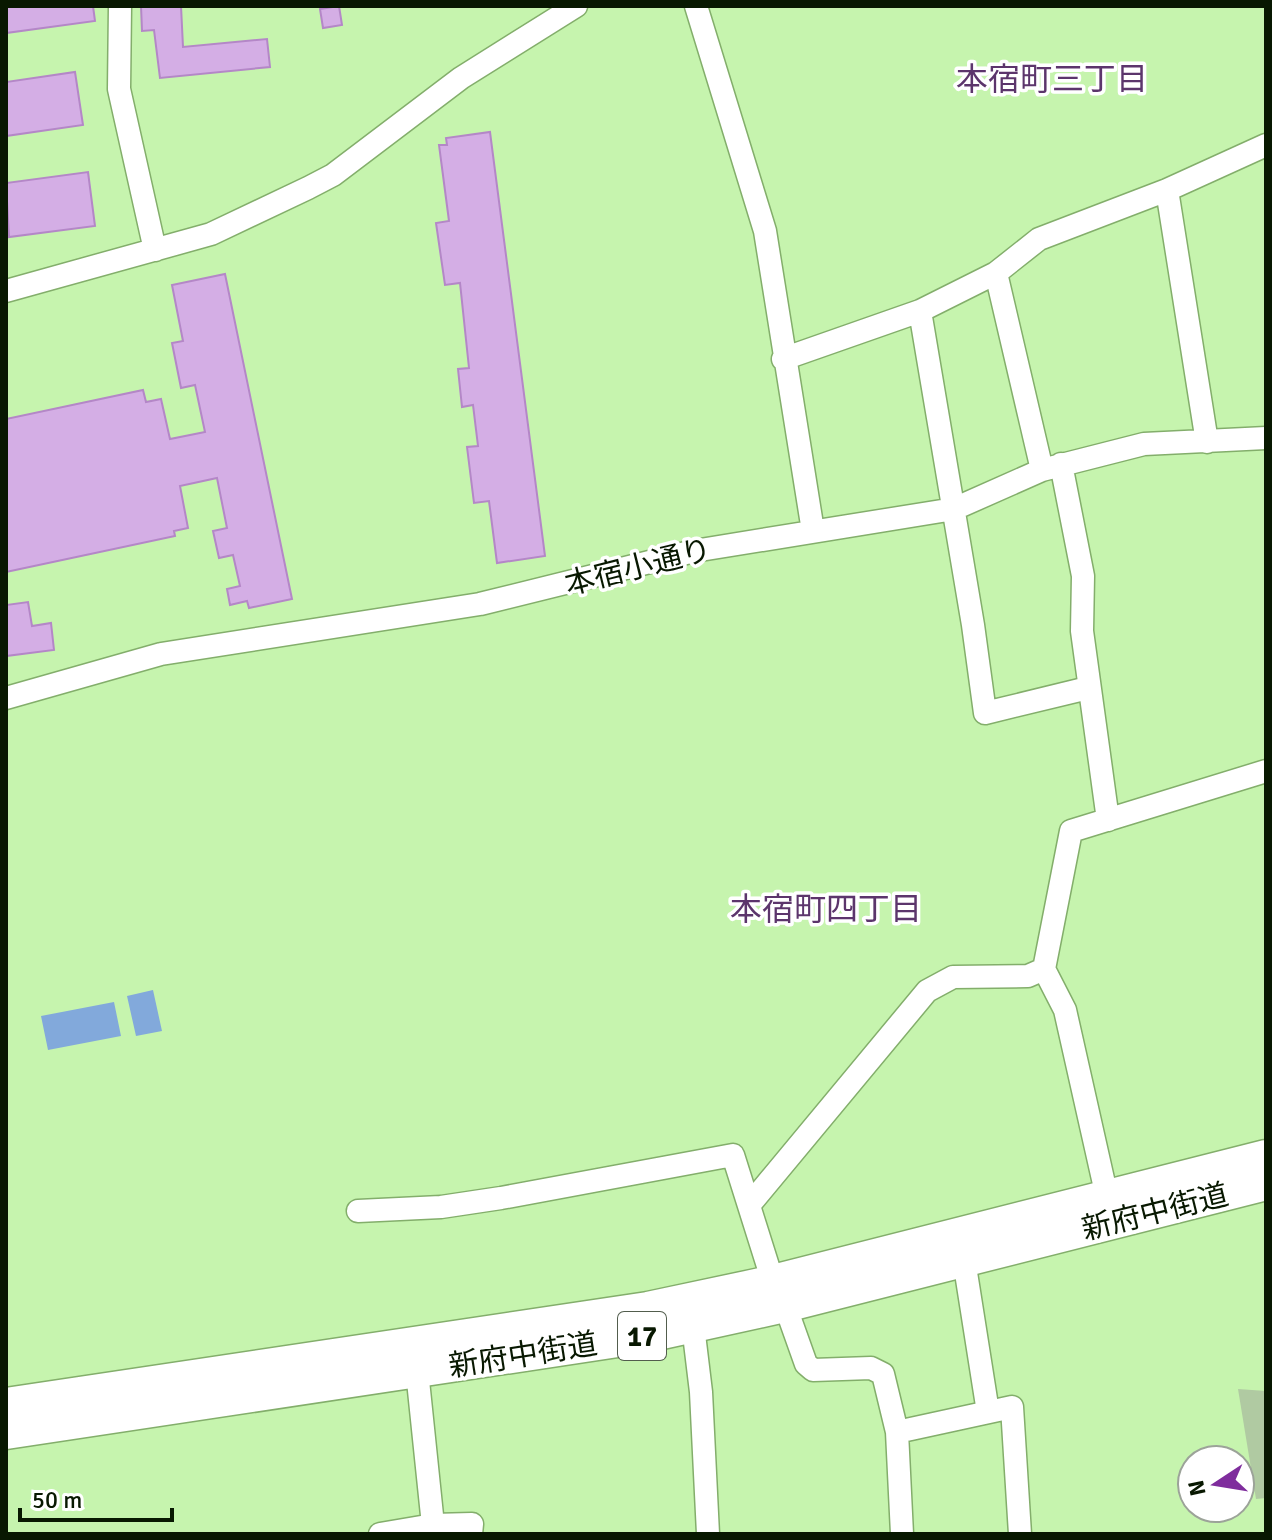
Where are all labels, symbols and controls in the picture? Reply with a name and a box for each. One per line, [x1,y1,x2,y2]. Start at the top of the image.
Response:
district label: 本宿町三丁目 [956,60,1148,99]
street label: 本宿小通り [561,531,715,604]
district label: 本宿町四丁目 [730,890,922,929]
street label: 新府中街道 [1078,1176,1232,1249]
road number: 17 [618,1312,666,1360]
street label: 新府中街道 [446,1325,600,1385]
north arrow [1176,1444,1256,1524]
scale bar [20,1472,172,1522]
text: N [1182,1478,1212,1498]
text: 50 m [32,1485,82,1515]

